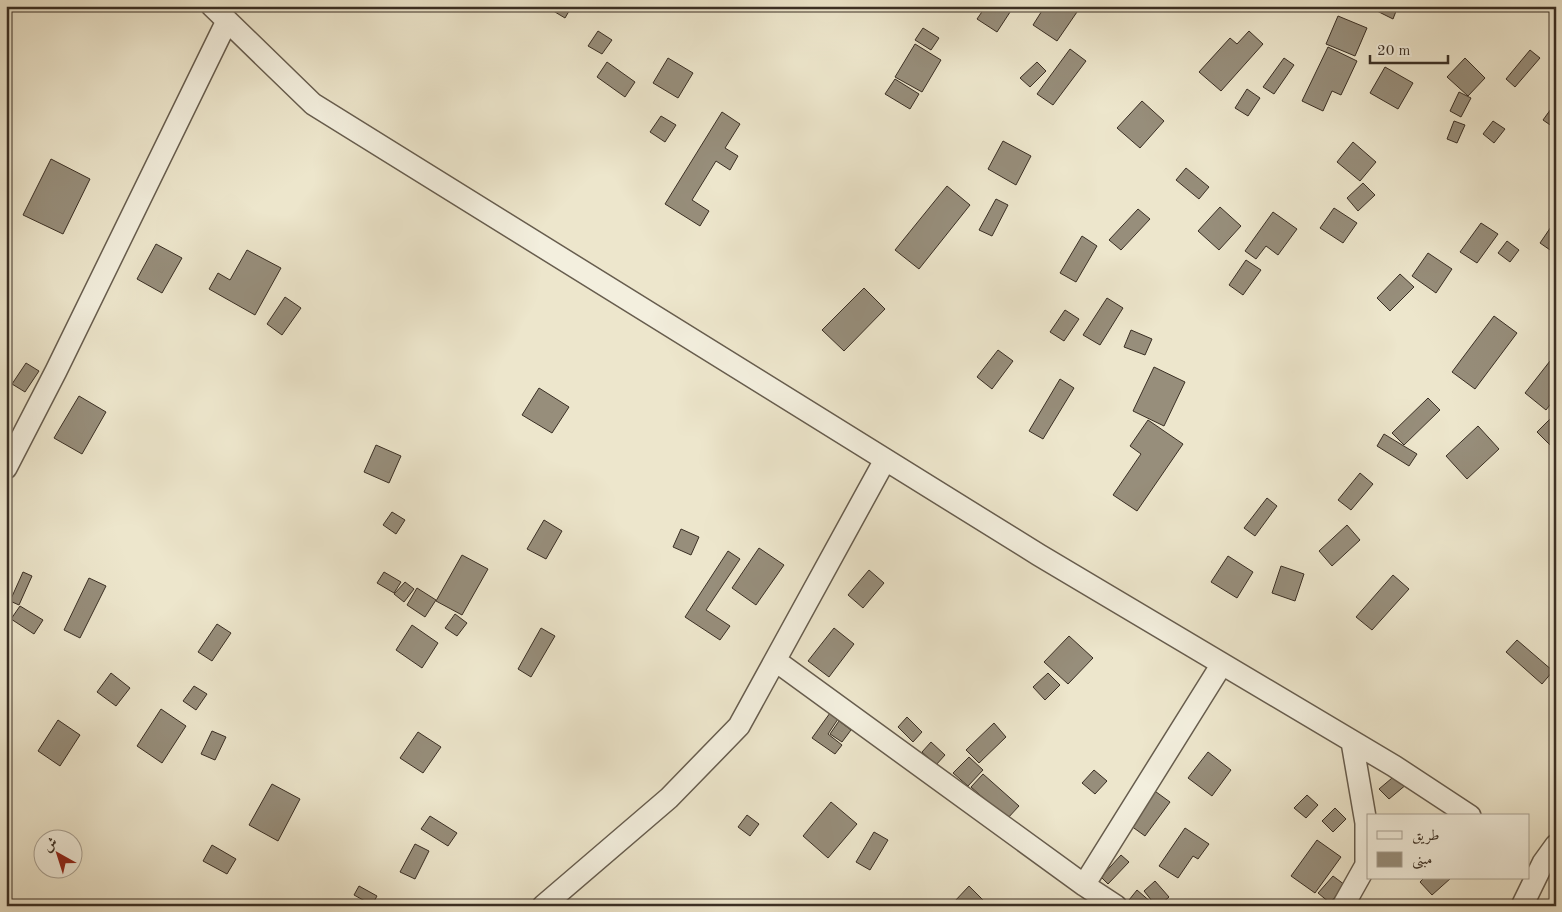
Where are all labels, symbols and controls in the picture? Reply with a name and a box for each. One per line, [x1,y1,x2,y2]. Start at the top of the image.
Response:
scale bar [1370,32,1447,64]
text: 20 m [1377,44,1411,59]
legend [1367,814,1530,880]
text: طريق [1412,829,1439,845]
north arrow [32,830,82,880]
text: ش [41,835,60,854]
text: مبنى [1412,853,1432,870]

